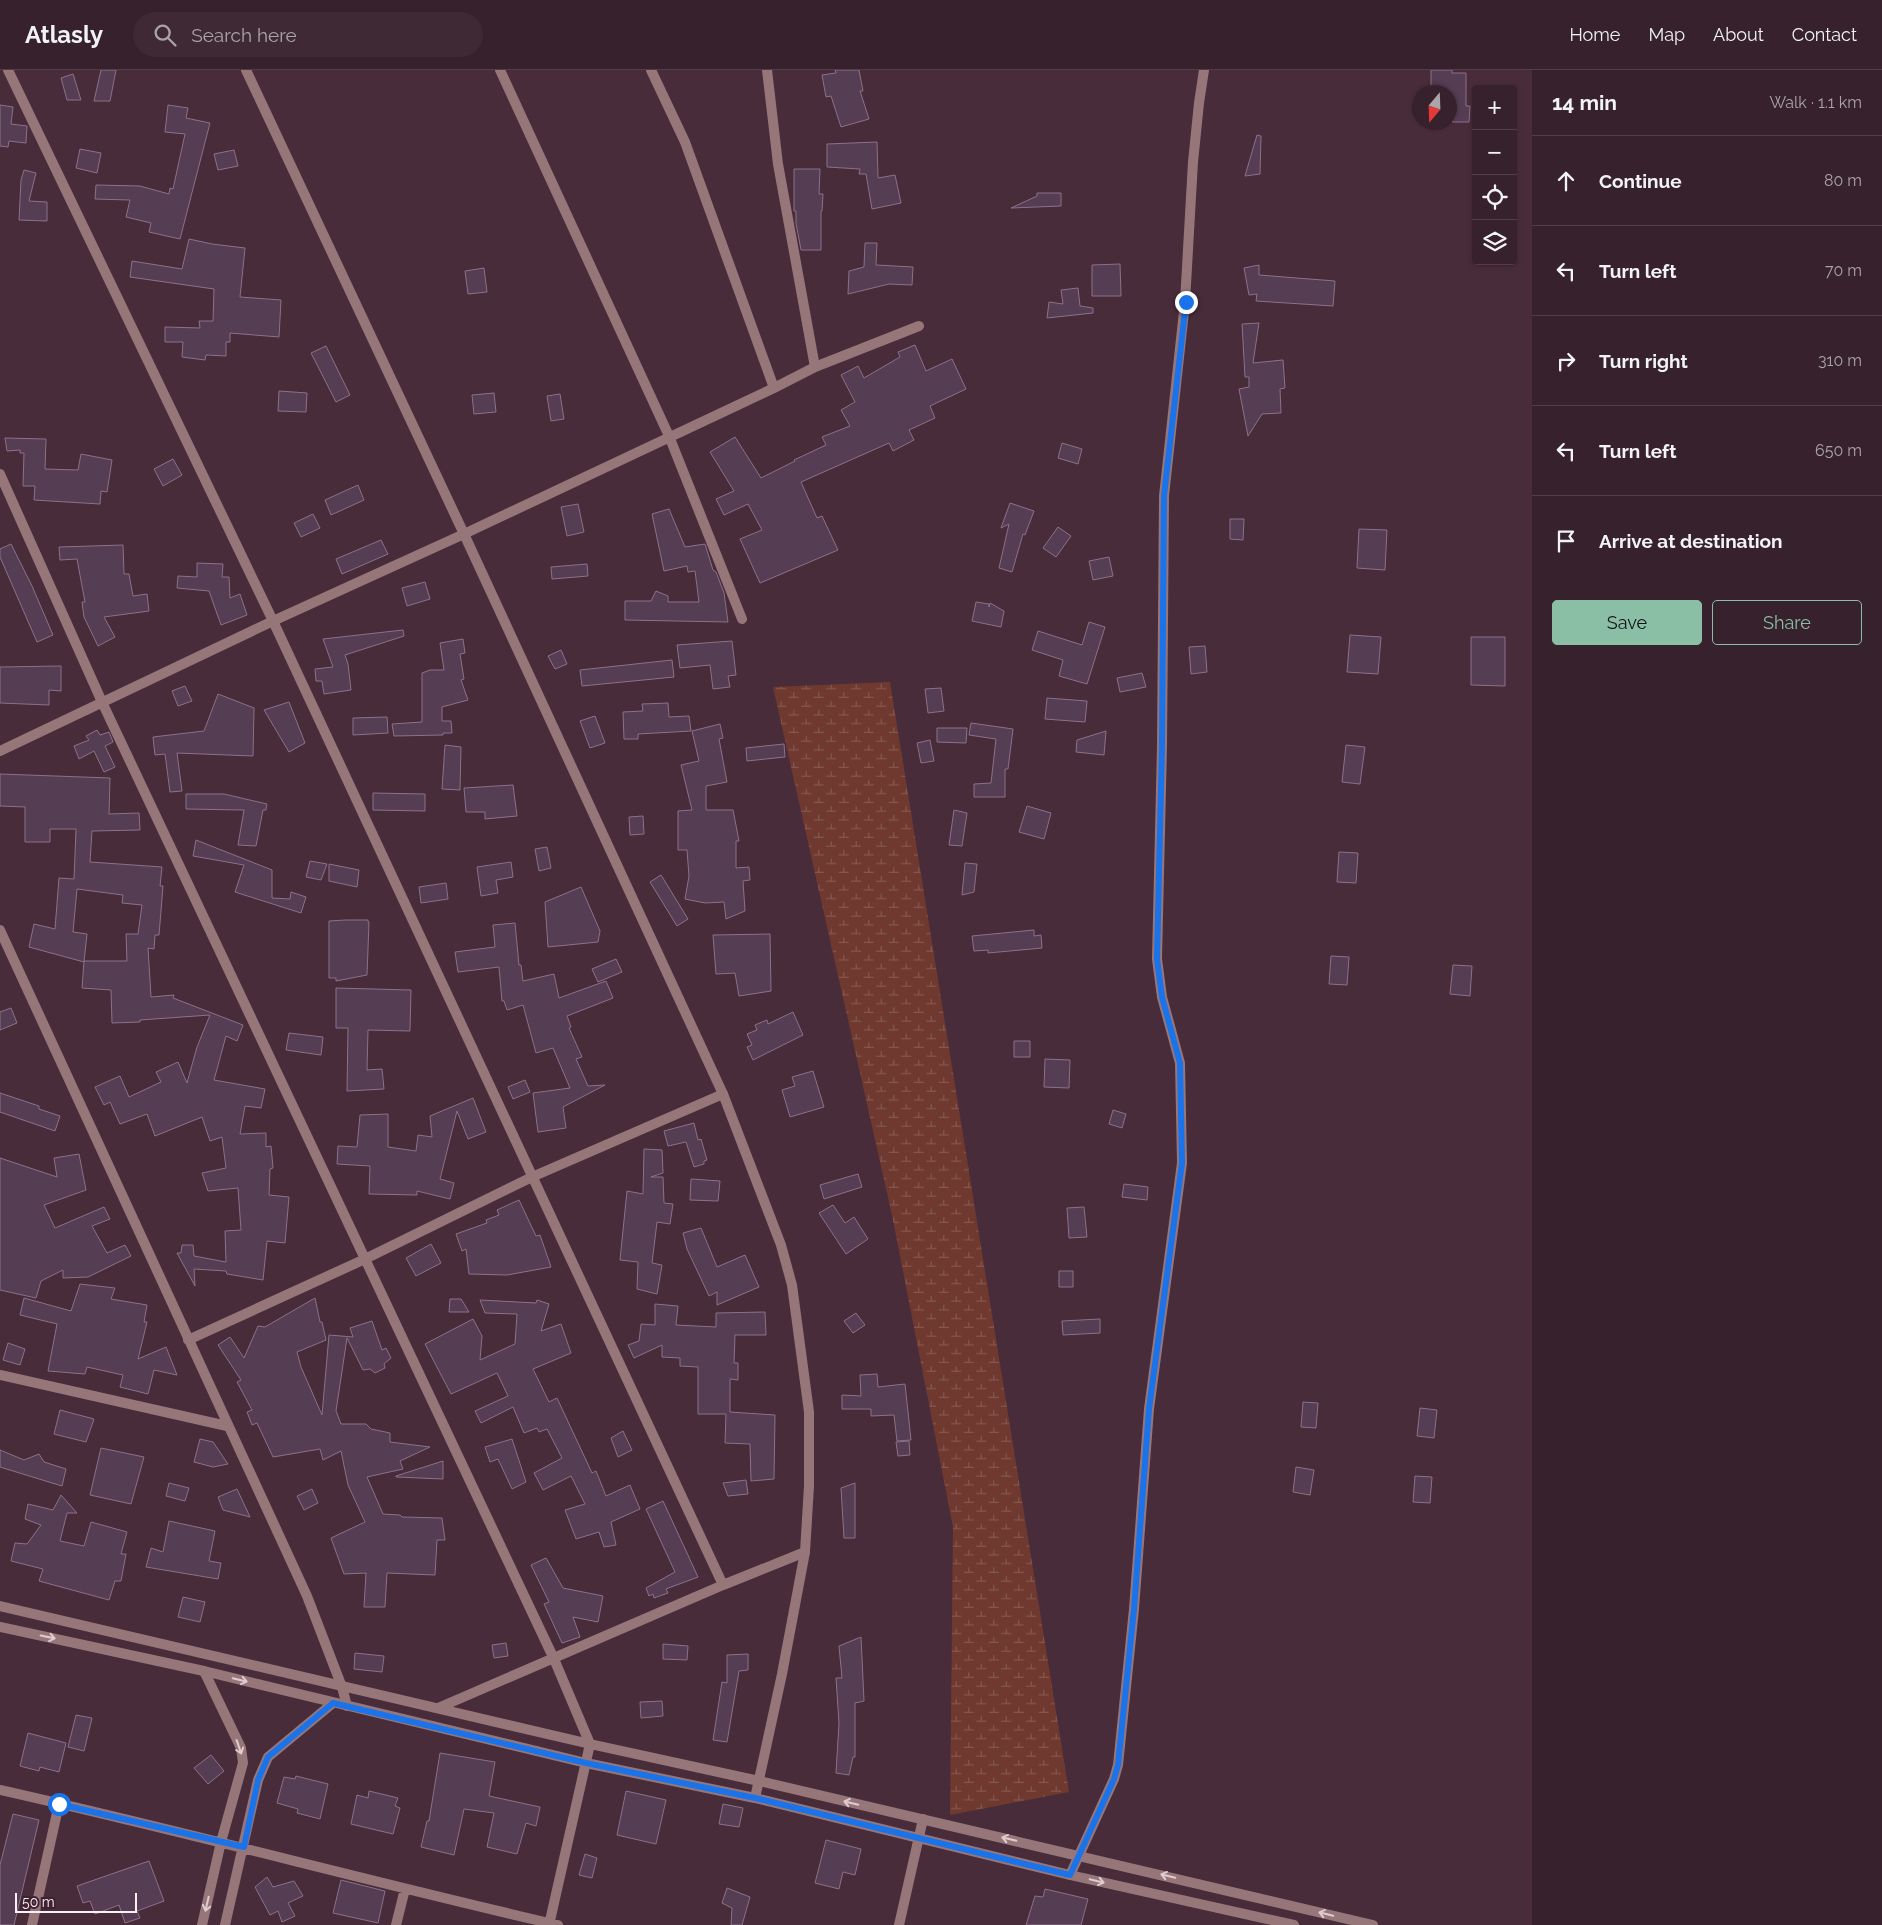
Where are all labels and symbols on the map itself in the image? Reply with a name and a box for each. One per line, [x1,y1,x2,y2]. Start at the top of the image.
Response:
north arrow [1412,85,1457,130]
route end [1175,291,1198,314]
one-way arrow [39,1633,55,1642]
one-way arrow [232,1676,248,1685]
one-way arrow [235,1739,244,1754]
route start [48,1793,71,1816]
one-way arrow [844,1798,860,1807]
one-way arrow [1002,1834,1018,1843]
one-way arrow [1160,1871,1176,1880]
one-way arrow [1089,1877,1105,1886]
scale bar [15,1890,138,1913]
one-way arrow [202,1896,211,1912]
one-way arrow [1318,1909,1334,1918]

